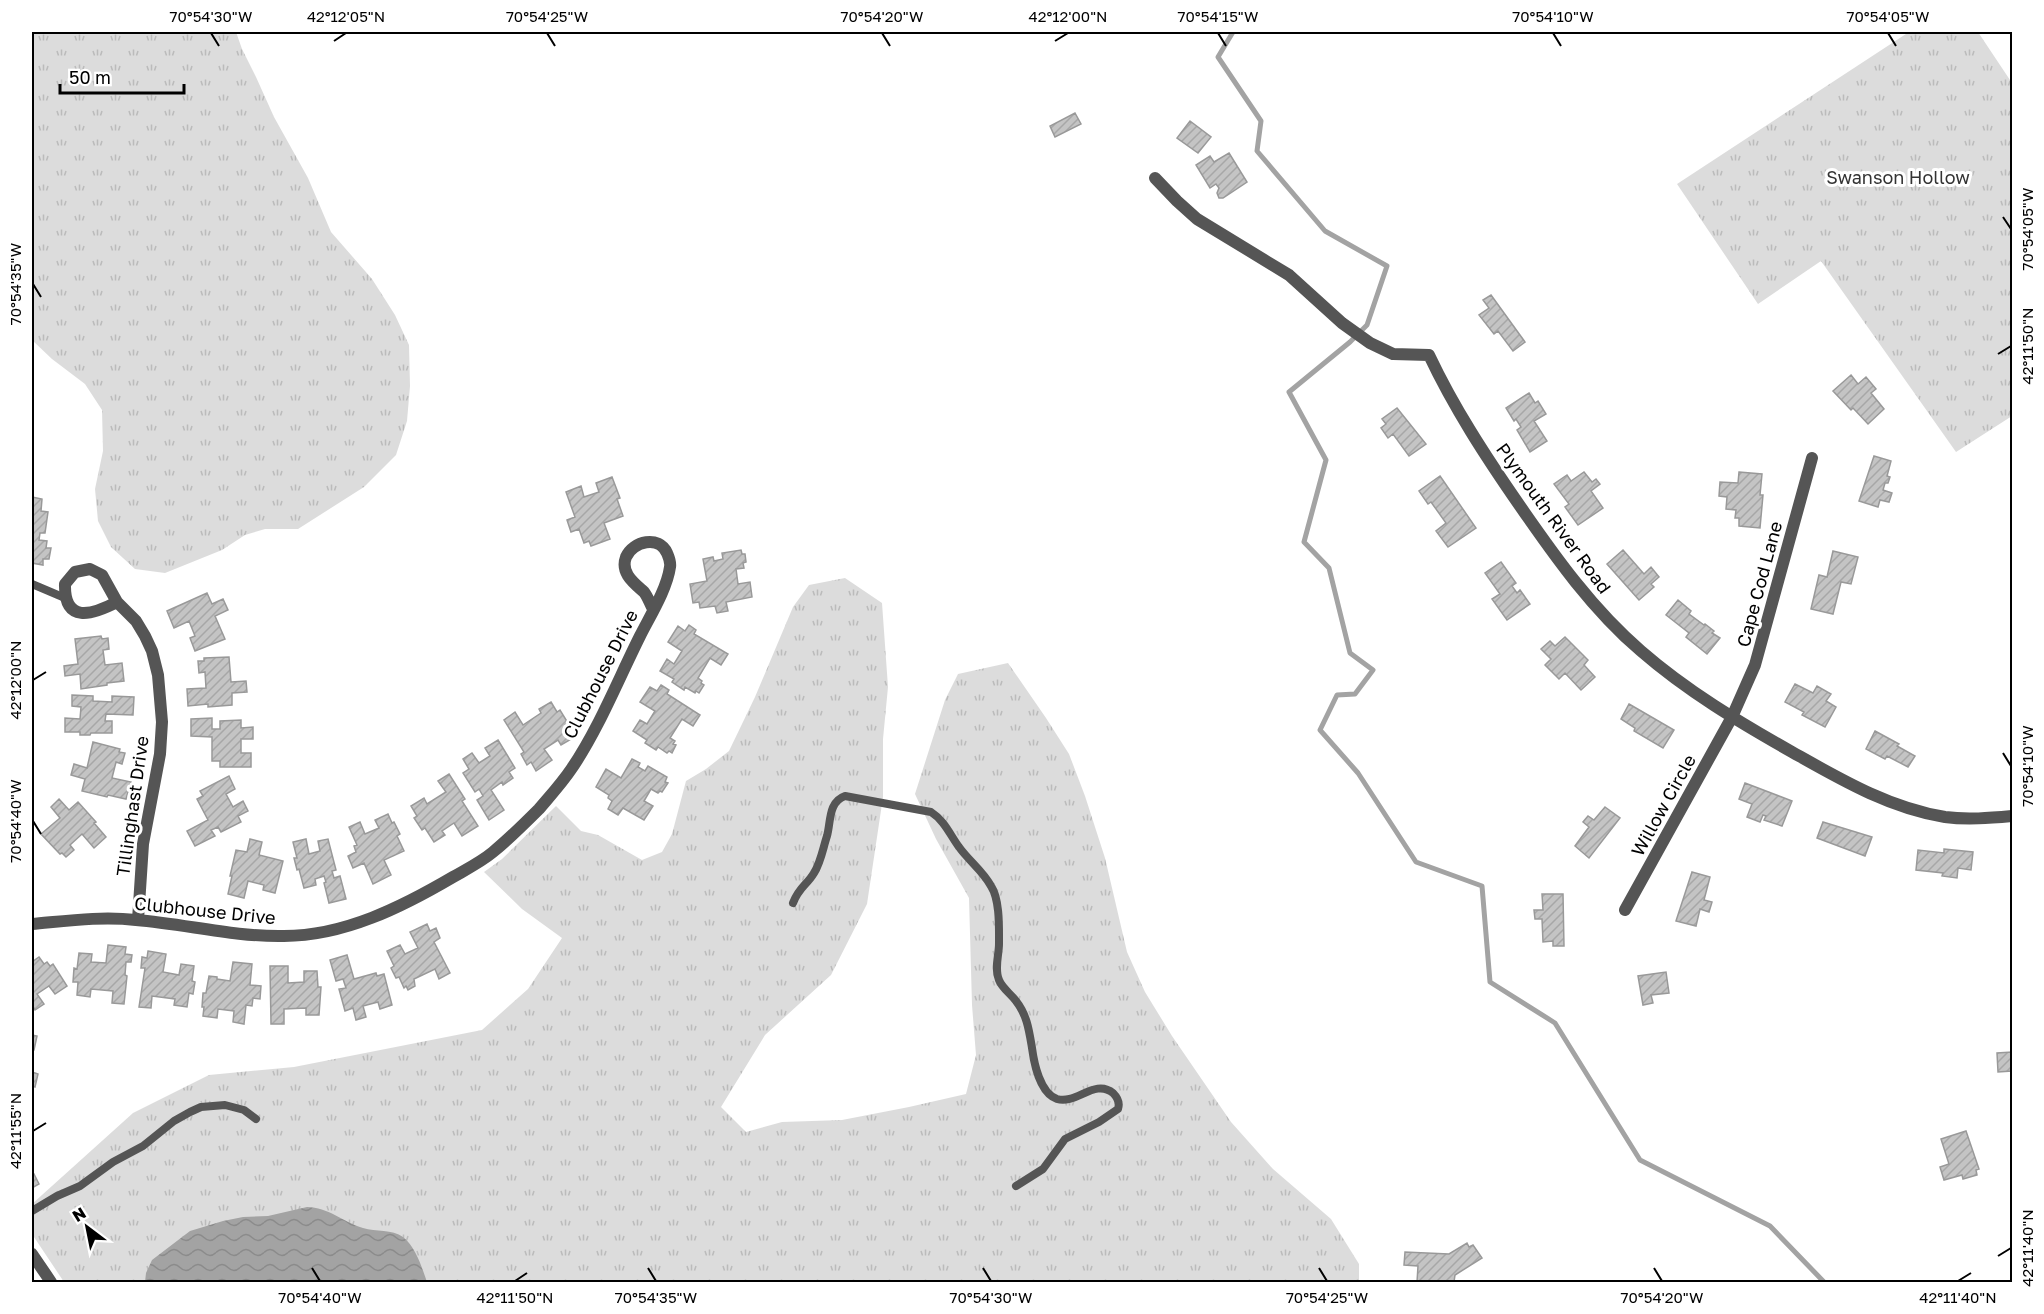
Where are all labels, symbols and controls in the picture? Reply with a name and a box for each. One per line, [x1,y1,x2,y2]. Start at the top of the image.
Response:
text: 70°54'30"W [170,7,252,25]
text: 42°12'05"N [307,7,385,25]
text: 70°54'25"W [506,7,588,25]
text: 70°54'20"W [841,7,923,25]
text: 42°12'00"N [1029,7,1107,25]
text: 70°54'15"W [1178,7,1258,25]
text: 70°54'10"W [1512,7,1594,25]
text: 70°54'05"W [1847,7,1929,25]
scale bar [60,57,184,95]
text: 50 m [69,66,111,88]
park label: Swanson Hollow [1826,166,1970,188]
text: 70°54'05"W [2018,188,2036,270]
text: 70°54'35"W [6,243,24,325]
text: 42°11'50"N [2018,308,2036,384]
street label: Plymouth River Road [1492,439,1616,597]
street label: Cape Cod Lane [1732,519,1786,649]
street label: Clubhouse Drive [558,606,642,742]
text: 42°12'00"N [6,641,24,719]
text: 70°54'10"W [2018,725,2036,807]
street label: Tillinghast Drive [111,734,153,878]
street label: Willow Circle [1626,750,1700,860]
text: 70°54'40"W [6,779,24,863]
street label: Clubhouse Drive [133,892,277,928]
text: 42°11'55"N [6,1093,24,1169]
north arrow [57,1197,117,1257]
text: N [69,1203,90,1226]
text: 42°11'40"N [2018,1209,2036,1287]
text: 70°54'40"W [278,1288,362,1306]
text: 42°11'50"N [477,1288,553,1306]
text: 70°54'35"W [615,1288,697,1306]
text: 70°54'30"W [950,1288,1032,1306]
text: 70°54'25"W [1286,1288,1368,1306]
text: 70°54'20"W [1621,1288,1703,1306]
text: 42°11'40"N [1919,1288,1997,1306]

